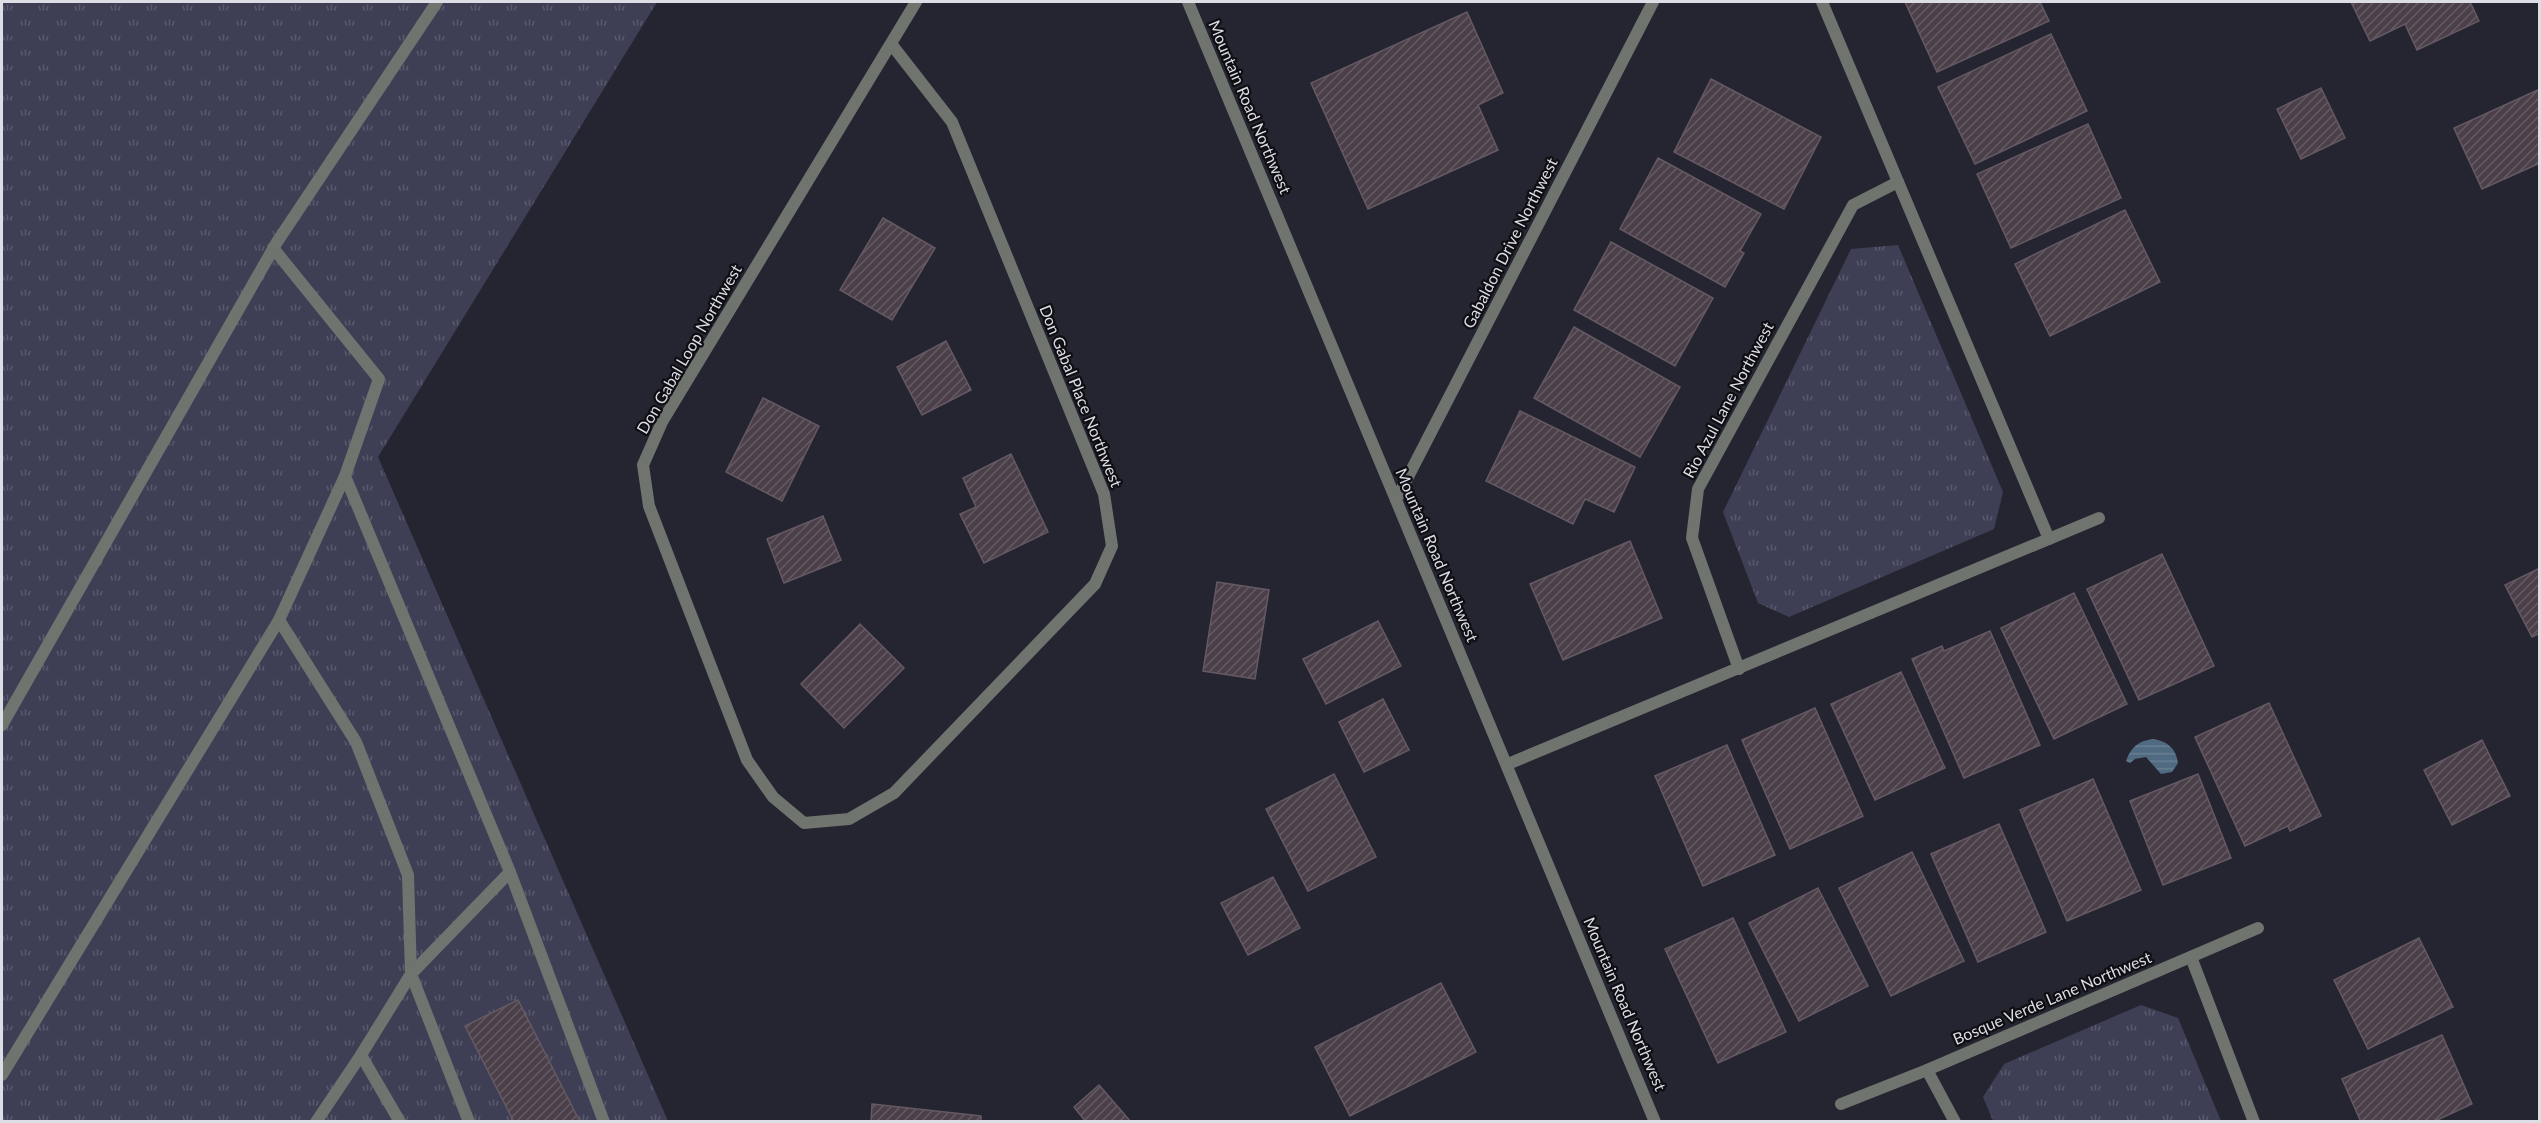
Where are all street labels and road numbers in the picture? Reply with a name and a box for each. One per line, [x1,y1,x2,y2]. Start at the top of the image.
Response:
street label: Mountain Road Northwest [1205,17,1296,197]
street label: Gabaldon Drive Northwest [1458,154,1561,331]
street label: Don Gabal Loop Northwest [632,260,745,437]
street label: Don Gabal Place Northwest [1036,302,1127,490]
street label: Rio Azul Lane Northwest [1678,318,1777,481]
street label: Mountain Road Northwest [1392,465,1483,645]
street label: Mountain Road Northwest [1580,914,1671,1094]
street label: Bosque Verde Lane Northwest [1950,947,2154,1048]

